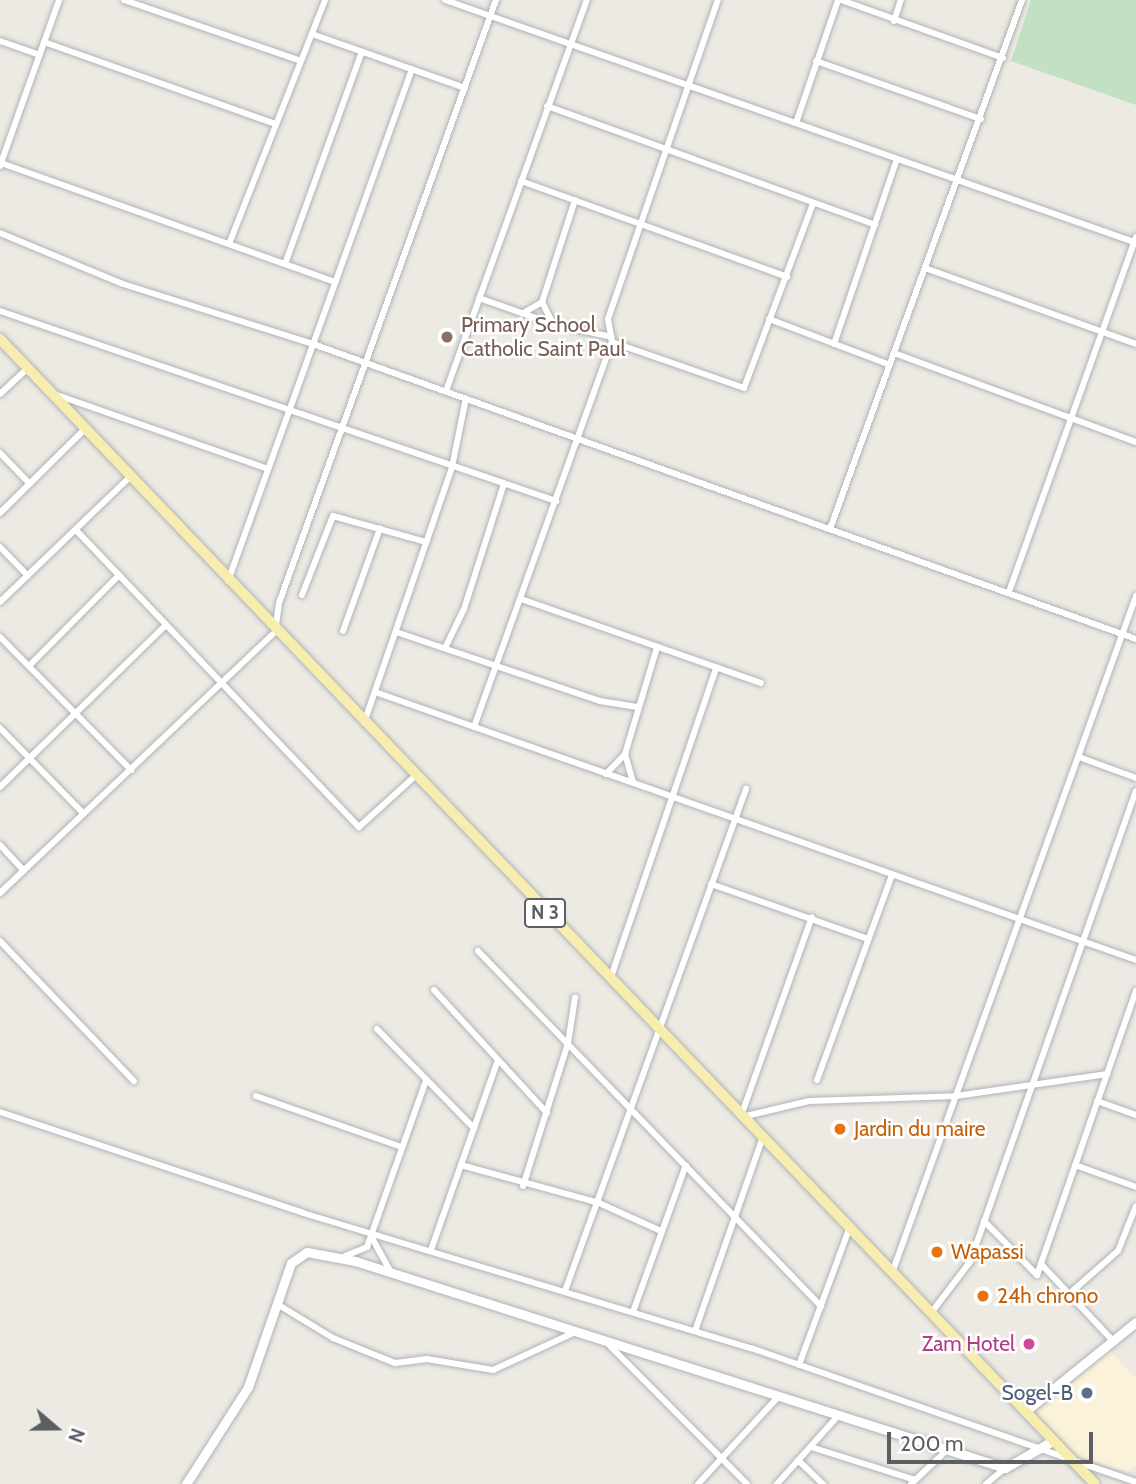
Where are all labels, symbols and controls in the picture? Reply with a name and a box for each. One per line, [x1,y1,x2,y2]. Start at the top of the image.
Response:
place label: Primary School Catholic Saint Paul [461,312,625,362]
marker: Primary School Catholic Saint Paul [439,329,455,345]
road number: N 3 [524,897,566,928]
place label: Jardin du maire [854,1116,986,1142]
marker: Jardin du maire [832,1121,848,1137]
place label: Wapassi [951,1239,1024,1265]
marker: Wapassi [929,1244,945,1260]
place label: 24h chrono [997,1283,1098,1309]
marker: 24h chrono [975,1288,991,1304]
place label: Zam Hotel [922,1331,1015,1357]
marker: Zam Hotel [1021,1336,1037,1352]
place label: Sogel-B [1002,1380,1073,1406]
marker: Sogel-B [1079,1385,1095,1401]
north arrow [21,1393,91,1463]
scale bar [891,1418,1098,1462]
text: N [63,1425,89,1446]
text: 200 m [900,1431,963,1456]

